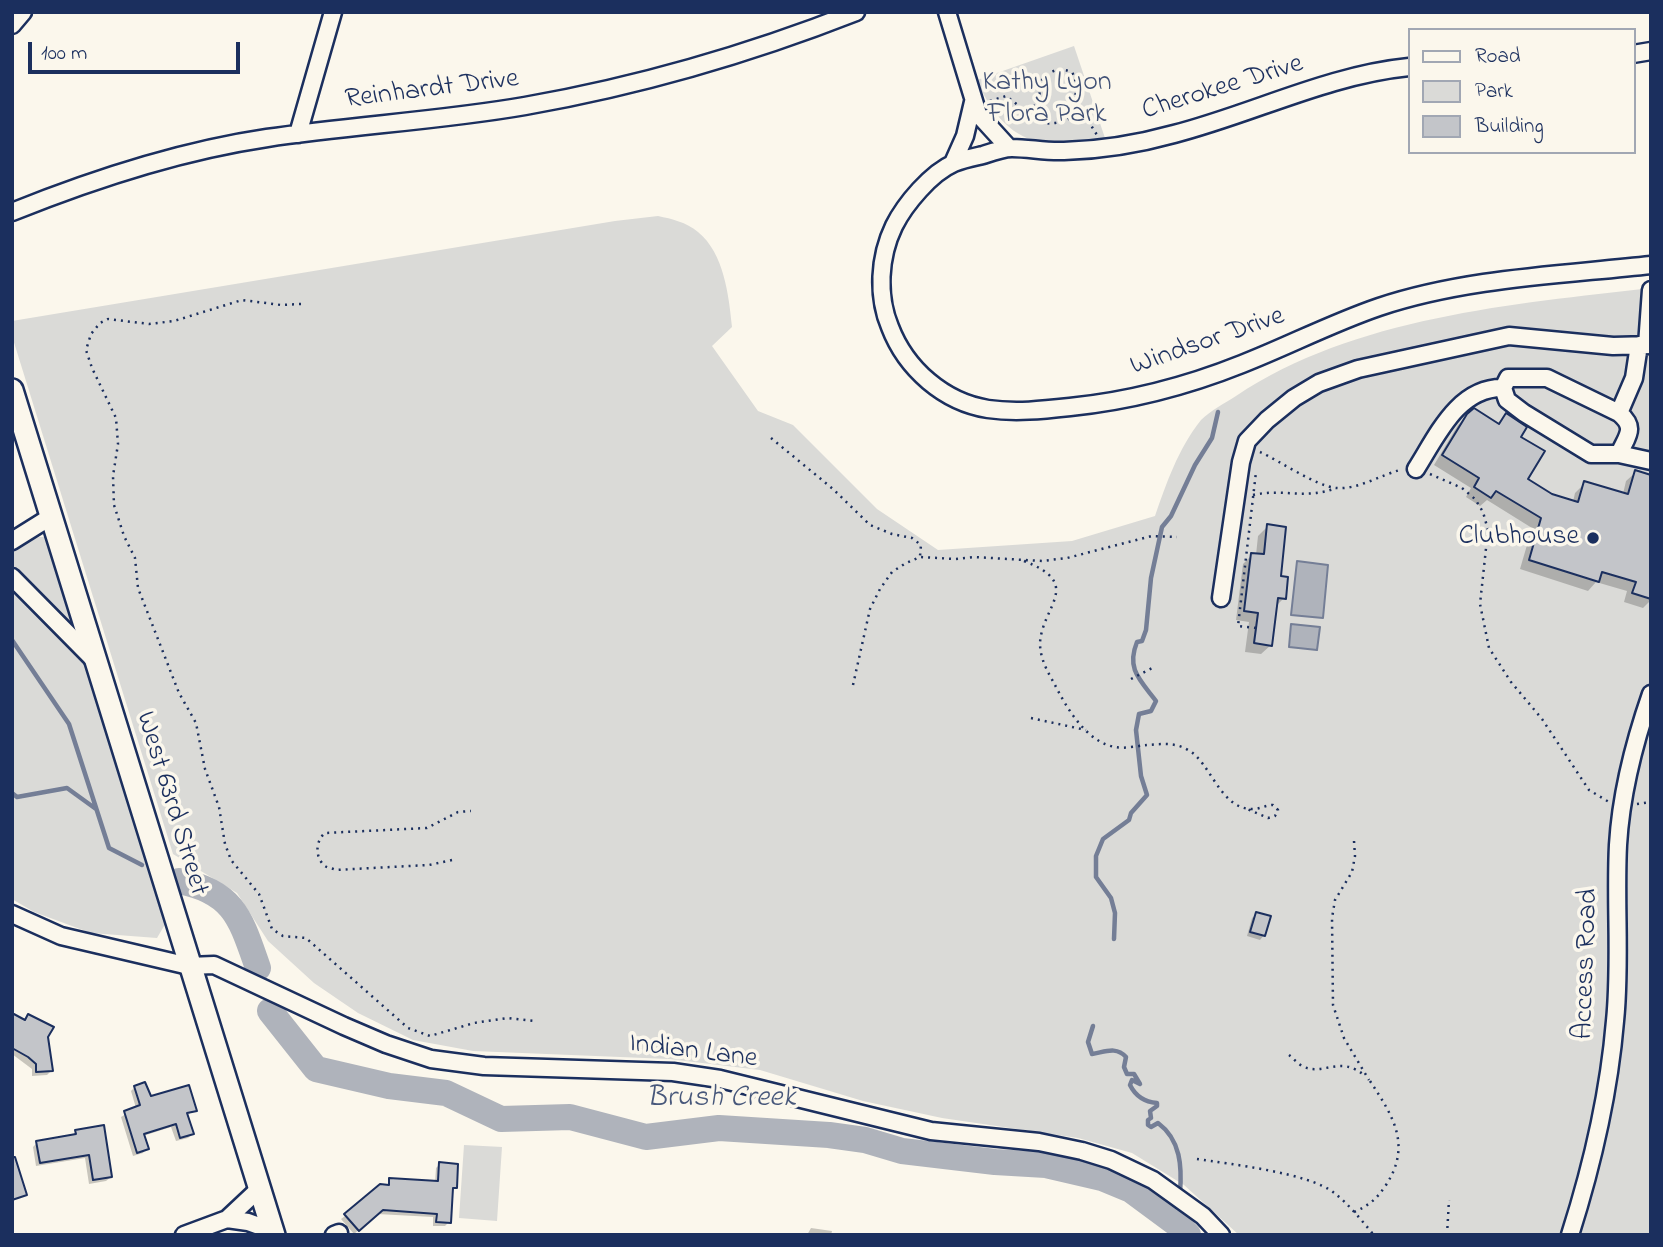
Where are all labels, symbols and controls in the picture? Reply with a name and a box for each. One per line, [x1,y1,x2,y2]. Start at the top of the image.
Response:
scale bar [32,28,243,72]
legend [1408,28,1635,154]
text: 100 m [41,39,87,69]
text: Road [1475,42,1521,72]
street label: Cherokee Drive [1139,49,1307,129]
street label: Reinhardt Drive [343,64,521,118]
park label: Kathy Lyon Flora Park [982,67,1112,133]
text: Park [1475,77,1513,107]
text: Building [1475,112,1544,142]
street label: Windsor Drive [1127,301,1289,385]
place label: Clubhouse [1458,521,1579,555]
marker: Clubhouse [1585,530,1601,546]
street label: West 63rd Street [126,708,214,900]
street label: Access Road [1569,888,1607,1040]
street label: Indian Lane [627,1028,759,1078]
water label: Brush Creek [646,1082,796,1118]

